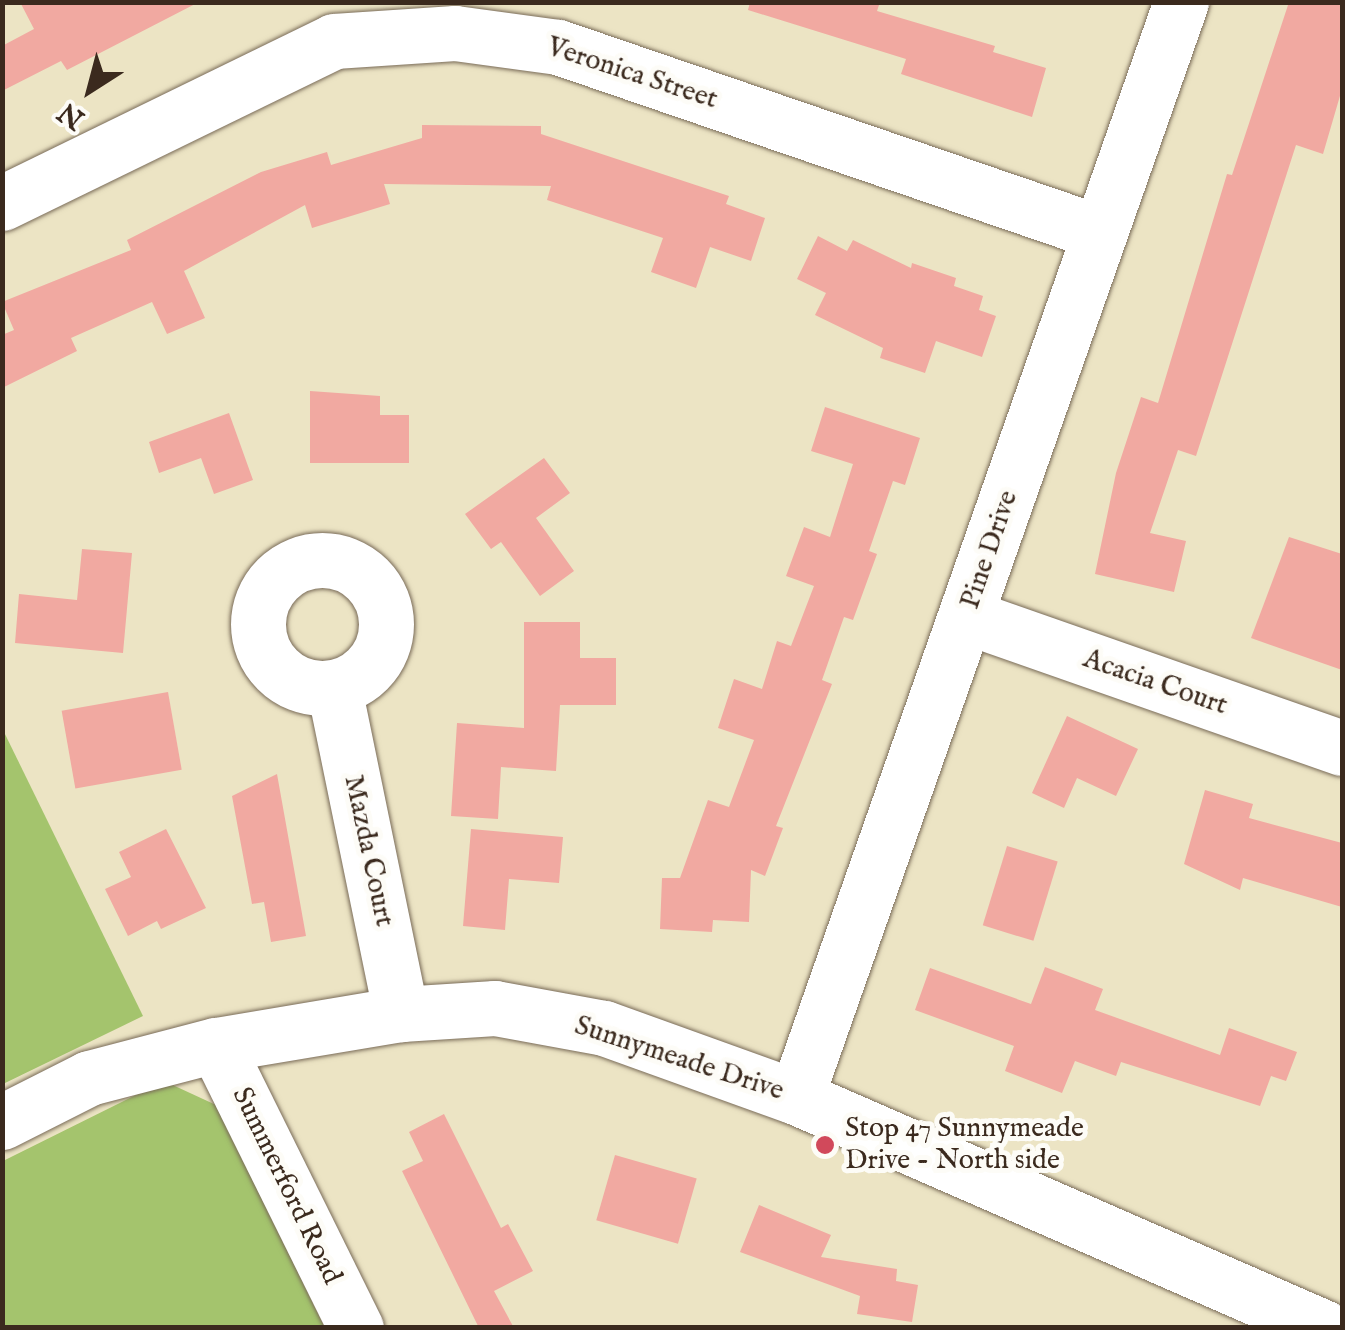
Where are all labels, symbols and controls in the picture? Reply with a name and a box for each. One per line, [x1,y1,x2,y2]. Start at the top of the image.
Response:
street label: Veronica Street [543,31,721,117]
north arrow [40,40,140,140]
text: N [52,93,92,136]
street label: Pine Drive [954,486,1026,614]
street label: Acacia Court [1079,643,1231,723]
street label: Mazda Court [336,772,400,930]
street label: Sunnymeade Drive [570,1009,788,1109]
street label: Summerford Road [224,1082,348,1290]
place label: Stop 47 Sunnymeade Drive - North side [845,1112,1084,1178]
marker: Stop 47 Sunnymeade Drive - North side [814,1134,836,1156]

